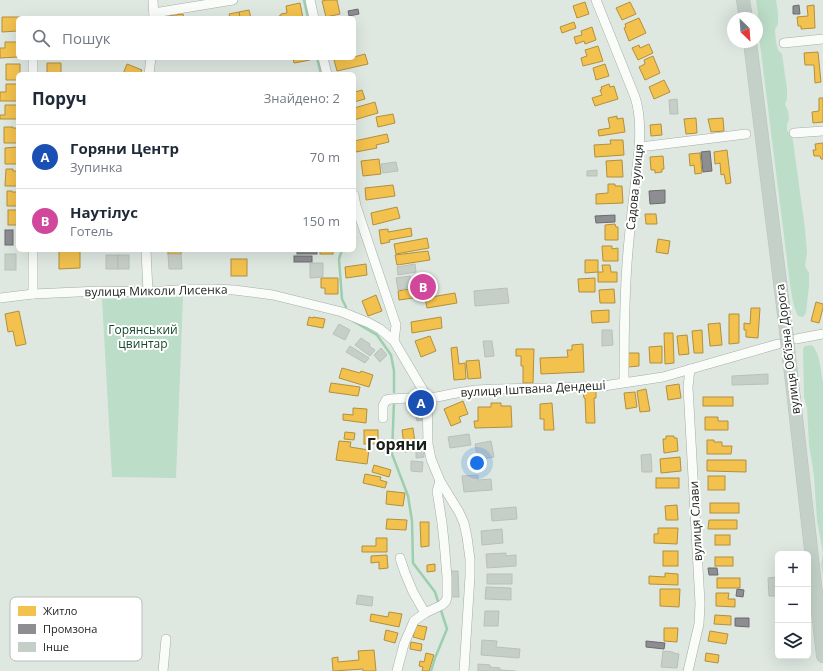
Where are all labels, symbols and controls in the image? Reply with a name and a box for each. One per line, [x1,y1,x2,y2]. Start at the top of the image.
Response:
north arrow [727,12,763,48]
search box [16,16,356,60]
icon: search [30,27,52,49]
text: Пошук [62,28,111,48]
text: Поруч [32,87,87,110]
text: Знайдено: 2 [264,89,340,107]
text: Горяни Центр [70,138,179,158]
street label: Садова вулиця [622,143,647,231]
text: A [41,148,49,166]
text: 70 m [310,148,340,166]
text: Зупинка [70,158,123,176]
text: Наутілус [70,202,138,222]
text: B [41,212,49,230]
text: 150 m [302,212,340,230]
text: Готель [70,222,113,240]
pin: B [410,272,436,302]
street label: вулиця Миколи Лисенка [84,281,228,300]
street label: вулиця Обʼїзна Дорога [771,283,804,415]
park label: Горянський цвинтар [108,321,178,352]
street label: вулиця Іштвана Дендеші [460,376,606,401]
pin: A [408,388,434,418]
district label: Горяни [367,433,427,455]
your location [467,453,487,473]
street label: вулиця Слави [685,480,706,562]
map controls [775,551,811,659]
button: + [775,551,811,587]
button: − [775,587,811,623]
legend [10,597,142,661]
text: Житло [43,603,78,618]
text: Промзона [43,621,97,636]
button: layers [775,623,811,659]
text: Інше [43,639,69,654]

